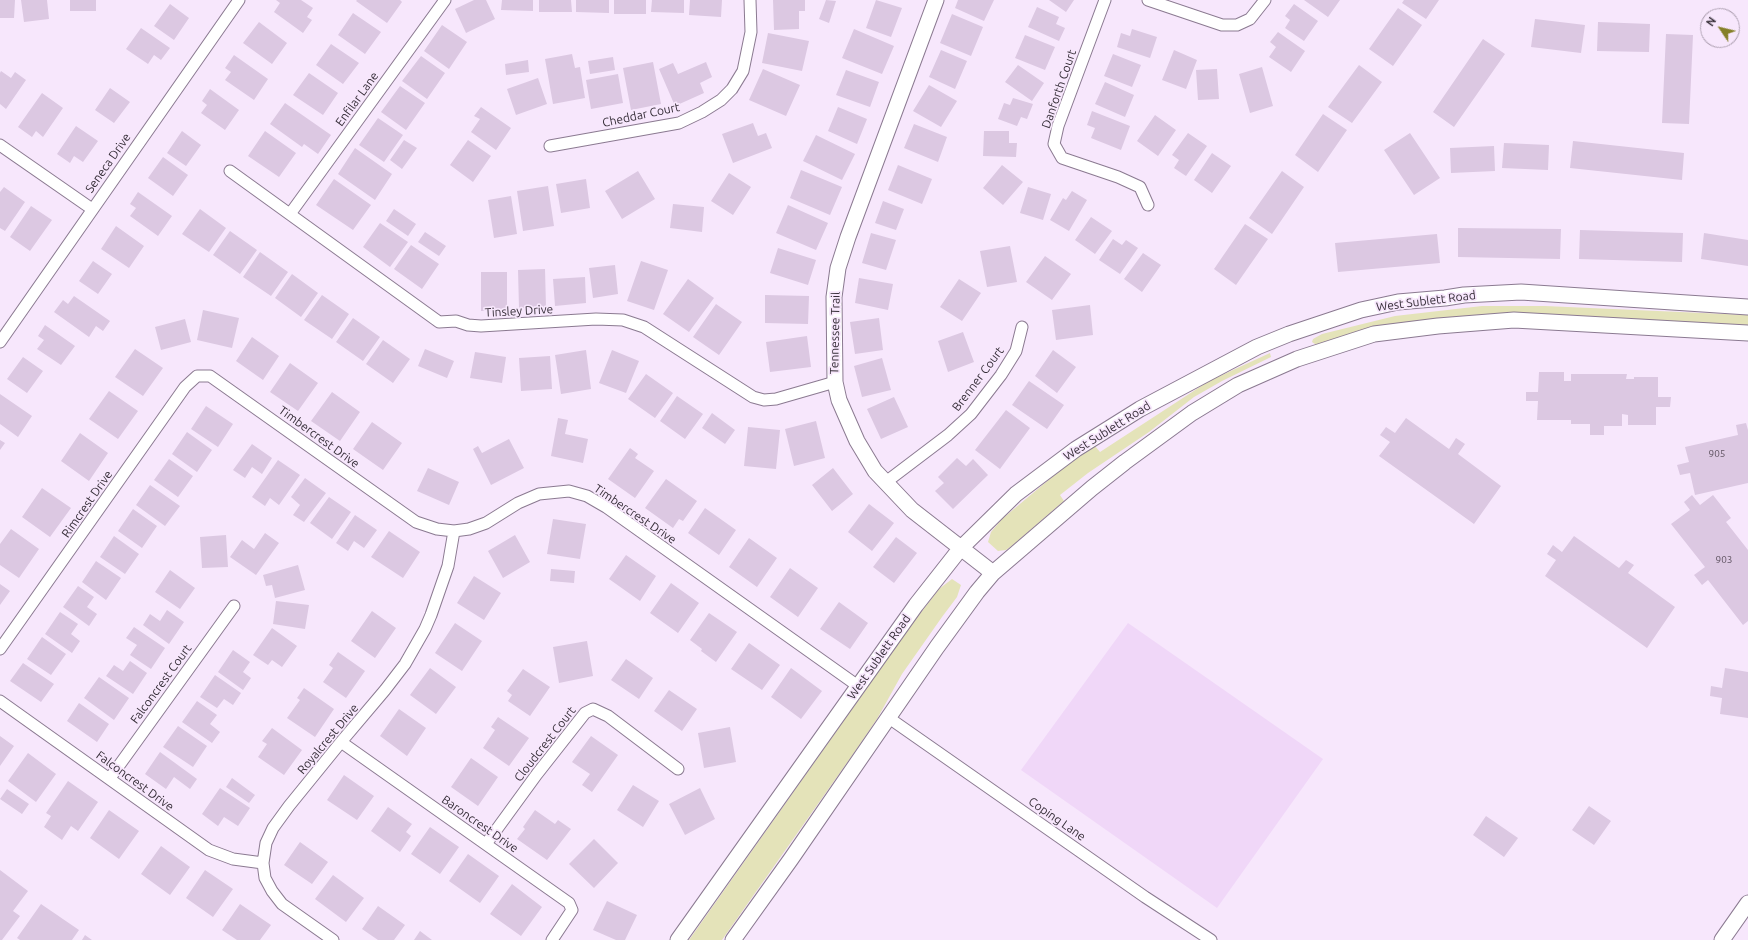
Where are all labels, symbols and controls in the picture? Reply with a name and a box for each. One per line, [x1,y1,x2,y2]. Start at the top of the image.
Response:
north arrow [1700,8,1740,48]
text: N [1704,15,1718,28]
street label: Danforth Court [1039,48,1079,130]
street label: Enfilar Lane [333,69,381,129]
street label: Cheddar Court [601,100,681,130]
street label: Seneca Drive [82,131,134,195]
street label: West Sublett Road [1376,288,1476,314]
street label: Tennessee Trail [827,292,843,374]
street label: Tinsley Drive [484,302,554,320]
street label: Brenner Court [949,344,1007,414]
street label: West Sublett Road [1061,398,1153,464]
street label: Timbercrest Drive [276,403,362,471]
house number: 905 [1709,448,1725,460]
street label: Rimcrest Drive [59,468,115,540]
street label: Timbercrest Drive [591,481,679,547]
house number: 903 [1716,554,1732,566]
street label: West Sublett Road [844,612,914,702]
street label: Falconcrest Court [127,642,195,726]
street label: Royalcrest Drive [294,701,362,777]
street label: Cloudcrest Court [511,704,579,784]
street label: Falconcrest Drive [93,748,177,814]
street label: Baroncrest Drive [439,792,521,856]
street label: Coping Lane [1026,794,1088,844]

